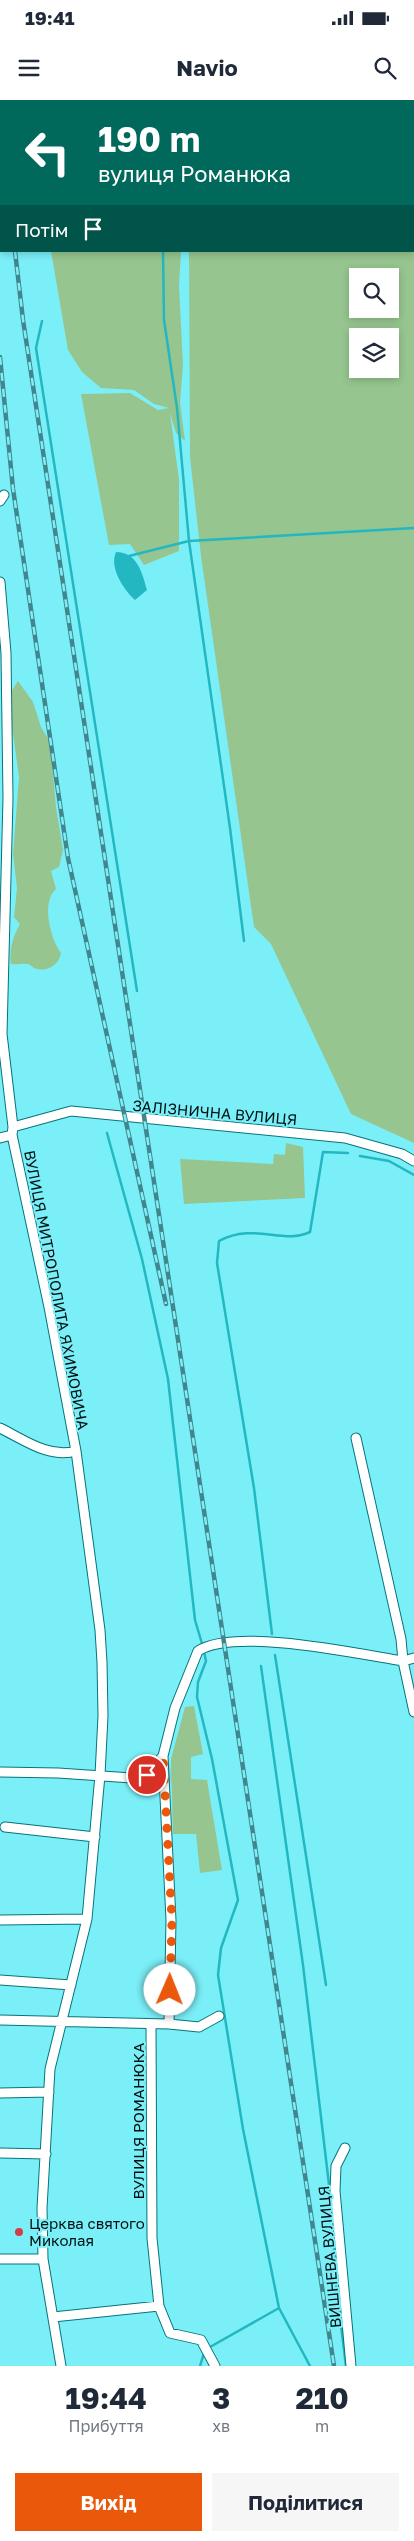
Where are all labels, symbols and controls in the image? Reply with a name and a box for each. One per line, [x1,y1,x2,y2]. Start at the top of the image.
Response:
text: 19:41 [25,6,75,29]
icon: menu [15,54,43,82]
text: Navio [176,54,238,81]
icon: search [371,54,399,82]
text: 190 m [98,118,200,160]
icon: left [15,120,80,185]
text: вулиця Романюка [98,160,291,187]
icon: arrive [79,215,107,243]
text: Потім [15,218,69,241]
map controls [349,268,399,378]
button: search [349,268,399,318]
button: layers [349,328,399,378]
street label: ЗАЛІЗНИЧНА ВУЛИЦЯ [132,1096,298,1128]
street label: ВУЛИЦЯ МИТРОПОЛИТА ЯХИМОВИЧА [21,1149,93,1431]
pin [126,1754,168,1796]
icon: arrive [133,1761,161,1789]
position arrow [143,1963,195,2015]
street label: ВУЛИЦЯ РОМАНЮКА [129,2043,147,2199]
street label: ВИШНЕВА ВУЛИЦЯ [314,2185,344,2329]
place label: Церква святого Миколая [29,2214,145,2249]
marker: Церква святого Миколая [13,2226,25,2238]
text: 19:44 [65,2380,147,2416]
text: 3 [212,2380,230,2416]
text: 210 [296,2380,349,2416]
text: Прибуття [68,2416,144,2436]
text: хв [212,2416,230,2436]
text: m [315,2416,329,2436]
button: Вихід [15,2473,202,2531]
button: Поділитися [212,2473,399,2531]

